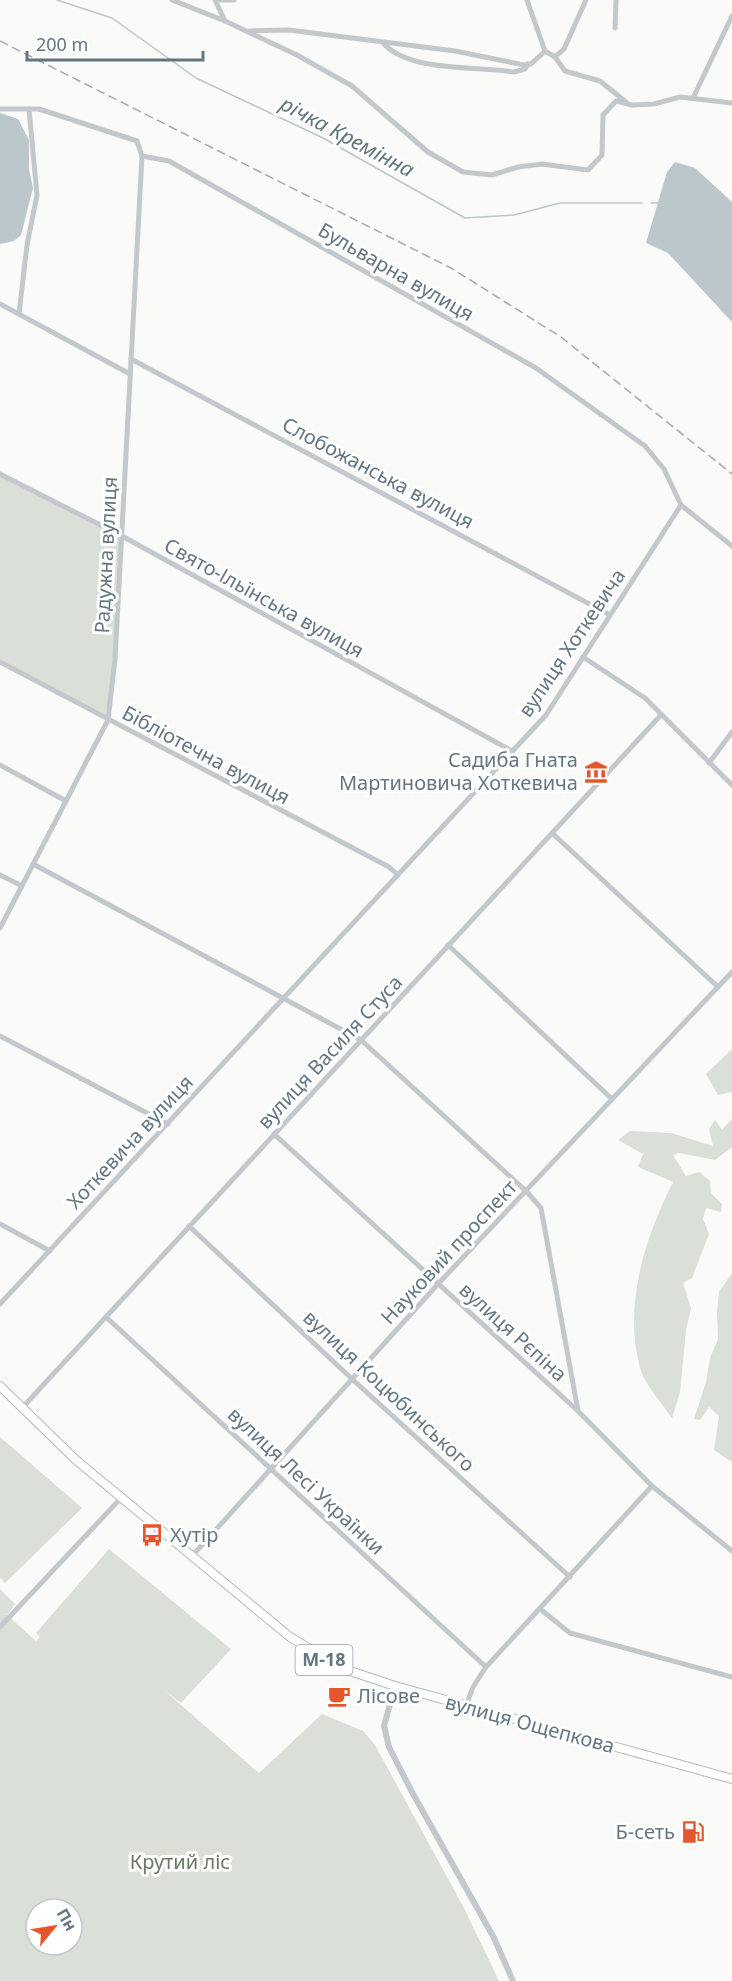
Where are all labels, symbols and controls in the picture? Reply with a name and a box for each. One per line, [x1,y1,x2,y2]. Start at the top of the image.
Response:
scale bar [27,24,202,62]
text: 200 m [36,32,88,56]
water label: річка Кремінна [275,89,419,183]
street label: Бульварна вулиця [314,216,479,327]
street label: Слобожанська вулиця [278,411,479,535]
street label: Радужна вулиця [88,476,123,634]
street label: Свято-Ільїнська вулиця [160,531,369,664]
street label: вулиця Хоткевича [512,563,631,722]
street label: Бібліотечна вулиця [118,699,295,810]
place label: Садиба Гната Мартиновича Хоткевича [339,746,578,796]
museum icon: Садиба Гната Мартиновича Хоткевича [583,759,609,785]
street label: вулиця Василя Стуса [251,969,408,1134]
street label: Хоткевича вулиця [61,1069,199,1214]
street label: Науковий проспект [374,1174,523,1330]
street label: вулиця Рєпіна [454,1276,573,1387]
street label: вулиця Коцюбинського [298,1304,481,1477]
street label: вулиця Лесі Українки [222,1401,391,1560]
place label: Хутір [170,1521,218,1548]
bus stop icon: Хутір [139,1522,165,1548]
road number: М-18 [296,1645,352,1675]
place label: Лісове [357,1682,420,1709]
cafe icon: Лісове [326,1683,352,1709]
street label: вулиця Ощепкова [443,1688,618,1759]
place label: Б-сеть [616,1818,675,1845]
fuel station icon: Б-сеть [680,1819,706,1845]
park label: Крутий ліс [130,1848,230,1875]
north arrow [24,1897,84,1957]
text: Пн [52,1904,82,1935]

